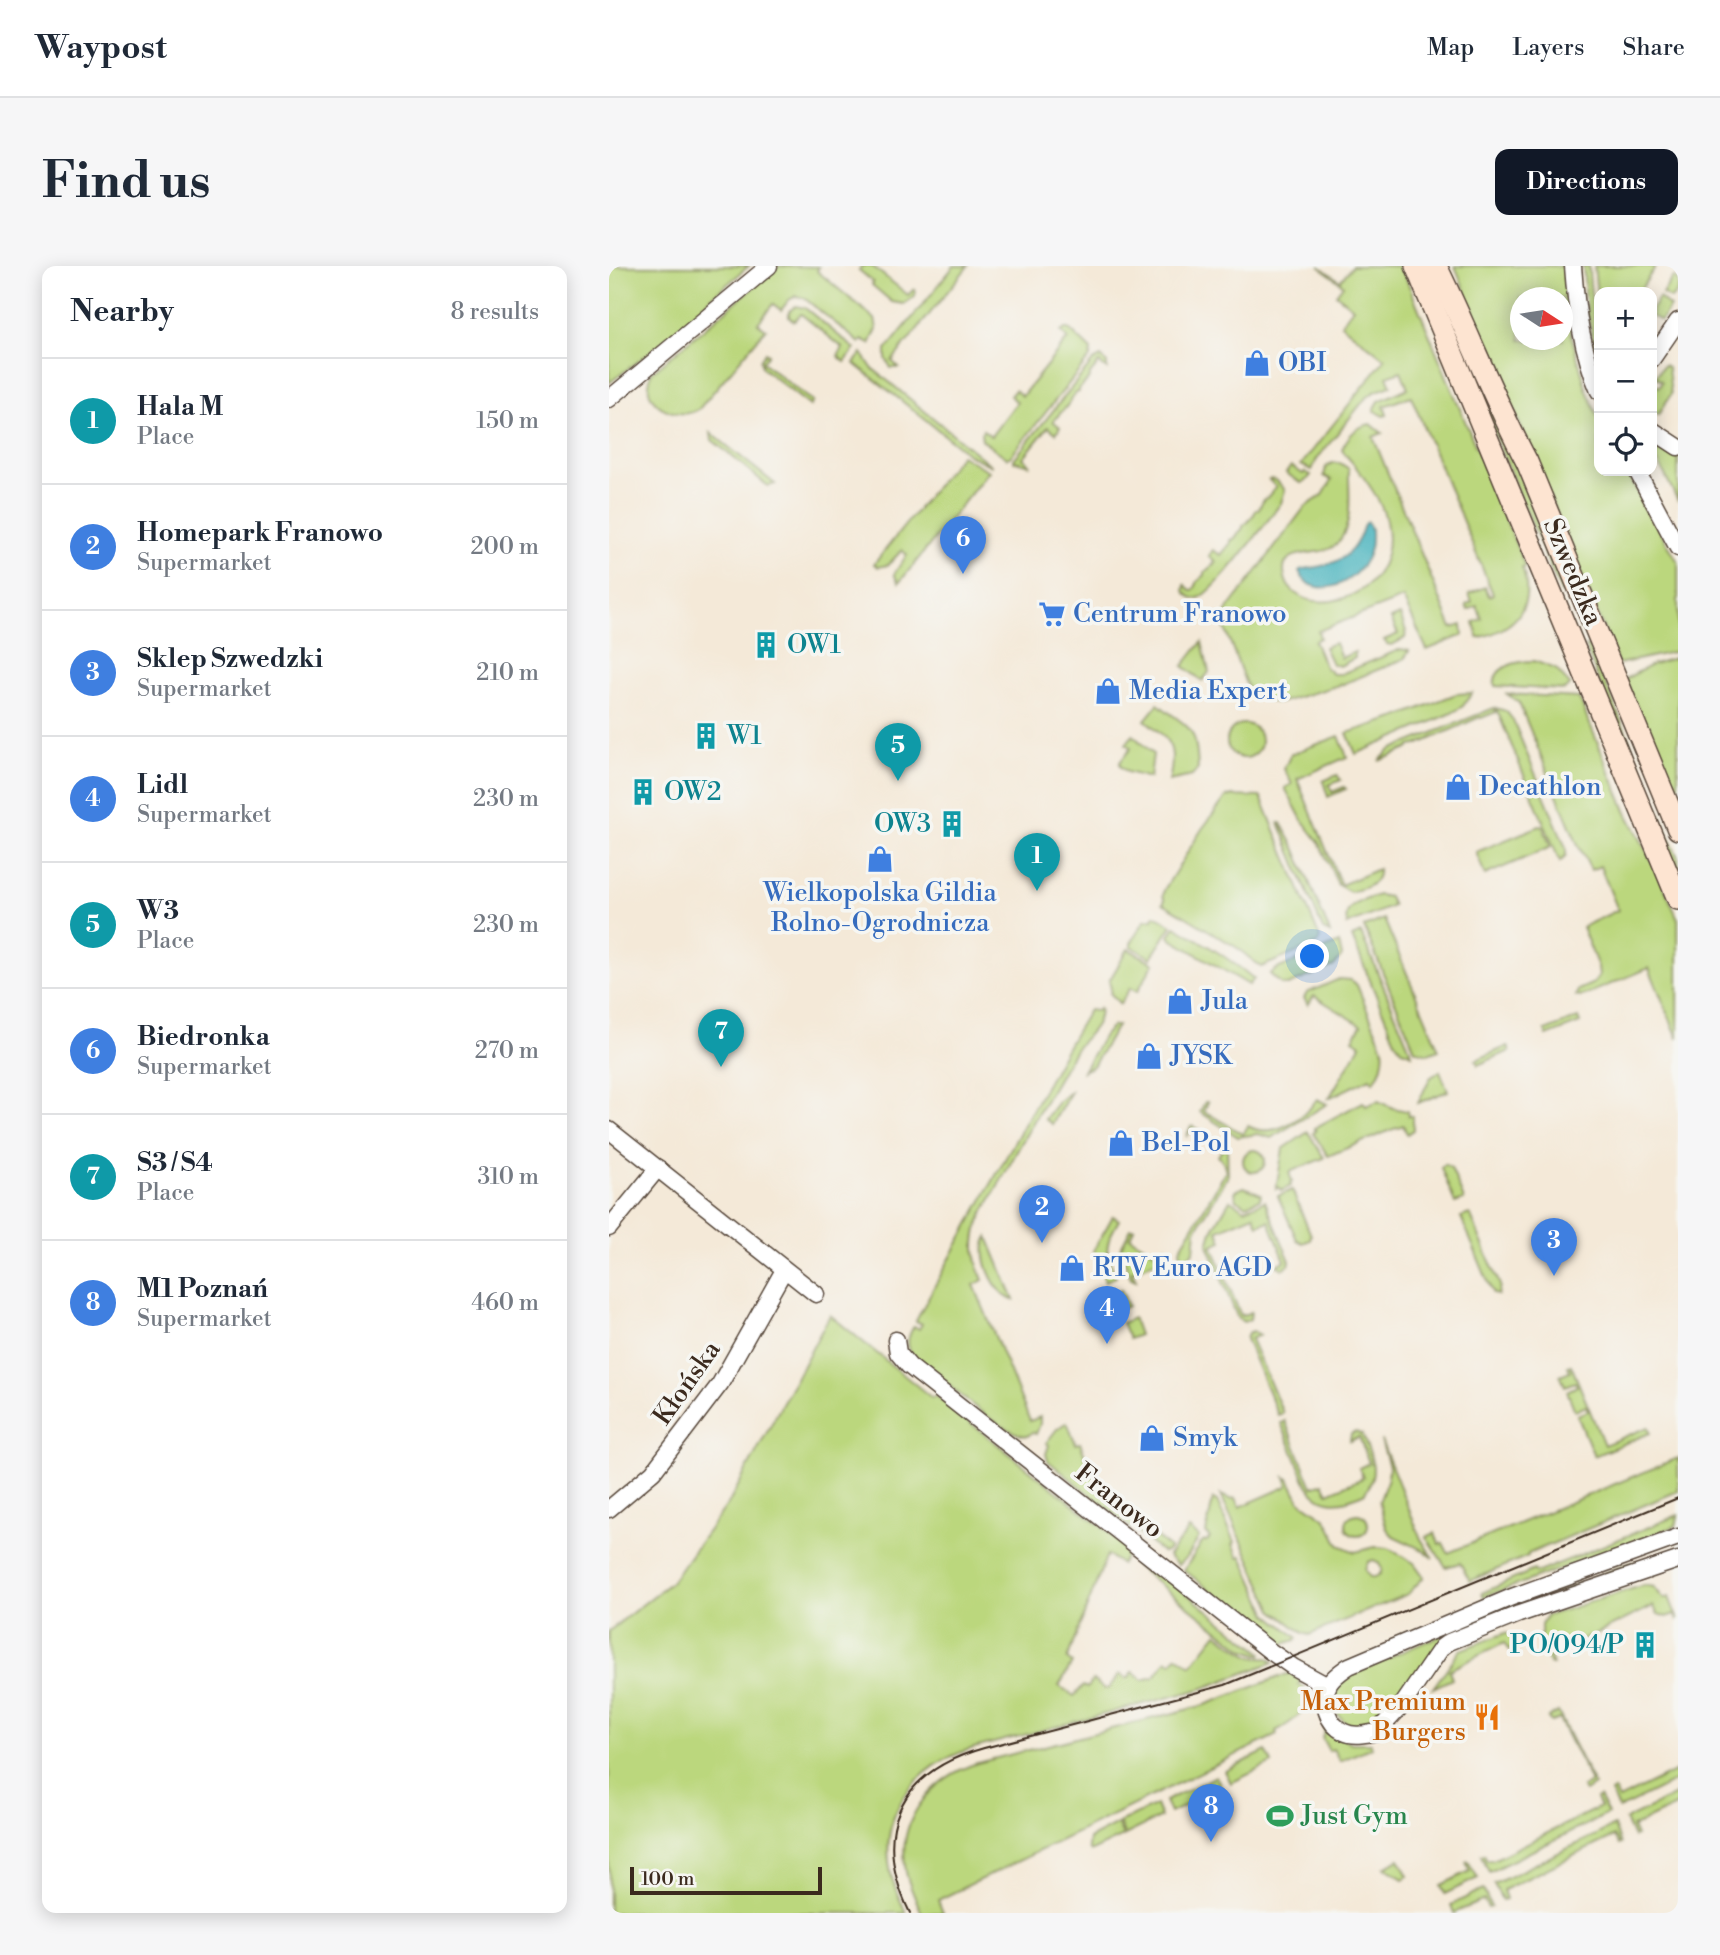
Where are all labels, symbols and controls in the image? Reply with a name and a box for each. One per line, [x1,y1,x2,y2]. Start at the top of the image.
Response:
text: Waypost [35,28,167,69]
text: Map [1427,33,1474,63]
text: Layers [1512,33,1584,63]
text: Share [1622,33,1685,63]
button: Directions [1495,149,1678,215]
text: Find us [42,152,211,213]
north arrow [1510,287,1573,350]
map controls [1594,287,1657,476]
button: + [1594,287,1657,350]
text: Nearby [70,293,174,331]
text: 8 results [451,298,539,326]
place label: OBI [1278,347,1327,379]
shop icon: OBI [1242,348,1272,378]
button: − [1594,350,1657,413]
text: Hala M [137,391,223,423]
text: 1 [87,407,99,435]
text: 150 m [476,407,539,435]
button: locate [1594,413,1657,476]
text: Place [137,423,194,451]
street label: Szwedzka [1536,514,1610,631]
pin: 6 [940,516,986,574]
text: Homepark Franowo [137,517,383,549]
text: 2 [86,533,100,561]
text: 200 m [471,533,539,561]
text: Supermarket [137,549,272,577]
place label: Centrum Franowo [1073,598,1287,630]
supermarket icon: Centrum Franowo [1037,599,1067,629]
place label: OW1 [787,629,841,661]
building icon: OW1 [751,630,781,660]
text: Sklep Szwedzki [137,643,323,675]
text: 3 [86,659,100,687]
text: 210 m [476,659,539,687]
text: Supermarket [137,675,272,703]
place label: Media Expert [1129,675,1287,707]
shop icon: Media Expert [1093,676,1123,706]
place label: W1 [726,720,762,752]
building icon: W1 [691,721,721,751]
pin: 5 [875,723,921,781]
text: Lidl [137,769,188,801]
place label: Decathlon [1479,771,1601,803]
shop icon: Decathlon [1443,772,1473,802]
place label: OW2 [664,776,722,808]
building icon: OW2 [628,777,658,807]
text: 4 [85,785,101,813]
text: 230 m [473,785,539,813]
text: Supermarket [137,801,272,829]
place label: OW3 [874,808,931,840]
building icon: OW3 [937,809,967,839]
pin: 1 [1014,833,1060,891]
shop icon: Wielkopolska Gildia Rolno-Ogrodnicza [865,844,895,874]
place label: Wielkopolska Gildia Rolno-Ogrodnicza [762,877,998,939]
text: W3 [137,895,179,927]
text: 5 [86,911,100,939]
text: 230 m [473,911,539,939]
text: Place [137,927,194,955]
your location [1295,939,1329,973]
place label: Jula [1200,985,1249,1017]
shop icon: Jula [1165,986,1195,1016]
pin: 7 [698,1009,744,1067]
text: Biedronka [137,1021,270,1053]
text: 6 [86,1037,100,1065]
text: 270 m [475,1037,539,1065]
place label: JYSK [1169,1040,1234,1072]
shop icon: JYSK [1134,1041,1164,1071]
text: Supermarket [137,1053,272,1081]
place label: Bel-Pol [1141,1127,1230,1159]
shop icon: Bel-Pol [1106,1128,1136,1158]
text: S3 / S4 [137,1147,213,1179]
text: 7 [86,1163,100,1191]
text: 310 m [478,1163,539,1191]
text: Place [137,1179,194,1207]
pin: 2 [1019,1185,1065,1243]
pin: 3 [1531,1218,1577,1276]
place label: RTV Euro AGD [1093,1252,1272,1284]
shop icon: RTV Euro AGD [1057,1253,1087,1283]
text: M1 Poznań [137,1273,268,1305]
pin: 4 [1084,1286,1130,1344]
text: 8 [86,1289,100,1317]
text: 460 m [471,1289,539,1317]
text: Supermarket [137,1305,272,1333]
street label: Kłońska [646,1334,728,1431]
place label: Smyk [1173,1422,1238,1454]
shop icon: Smyk [1137,1423,1167,1453]
street label: Franowo [1069,1457,1169,1545]
place label: PO/094/P [1510,1629,1624,1661]
building icon: PO/094/P [1630,1630,1660,1660]
place label: Max Premium Burgers [1300,1686,1466,1748]
restaurant icon: Max Premium Burgers [1472,1702,1502,1732]
pin: 8 [1188,1784,1234,1842]
place label: Just Gym [1300,1800,1408,1832]
sports icon: Just Gym [1265,1801,1295,1831]
scale bar [630,1864,823,1896]
text: 100 m [641,1867,694,1891]

